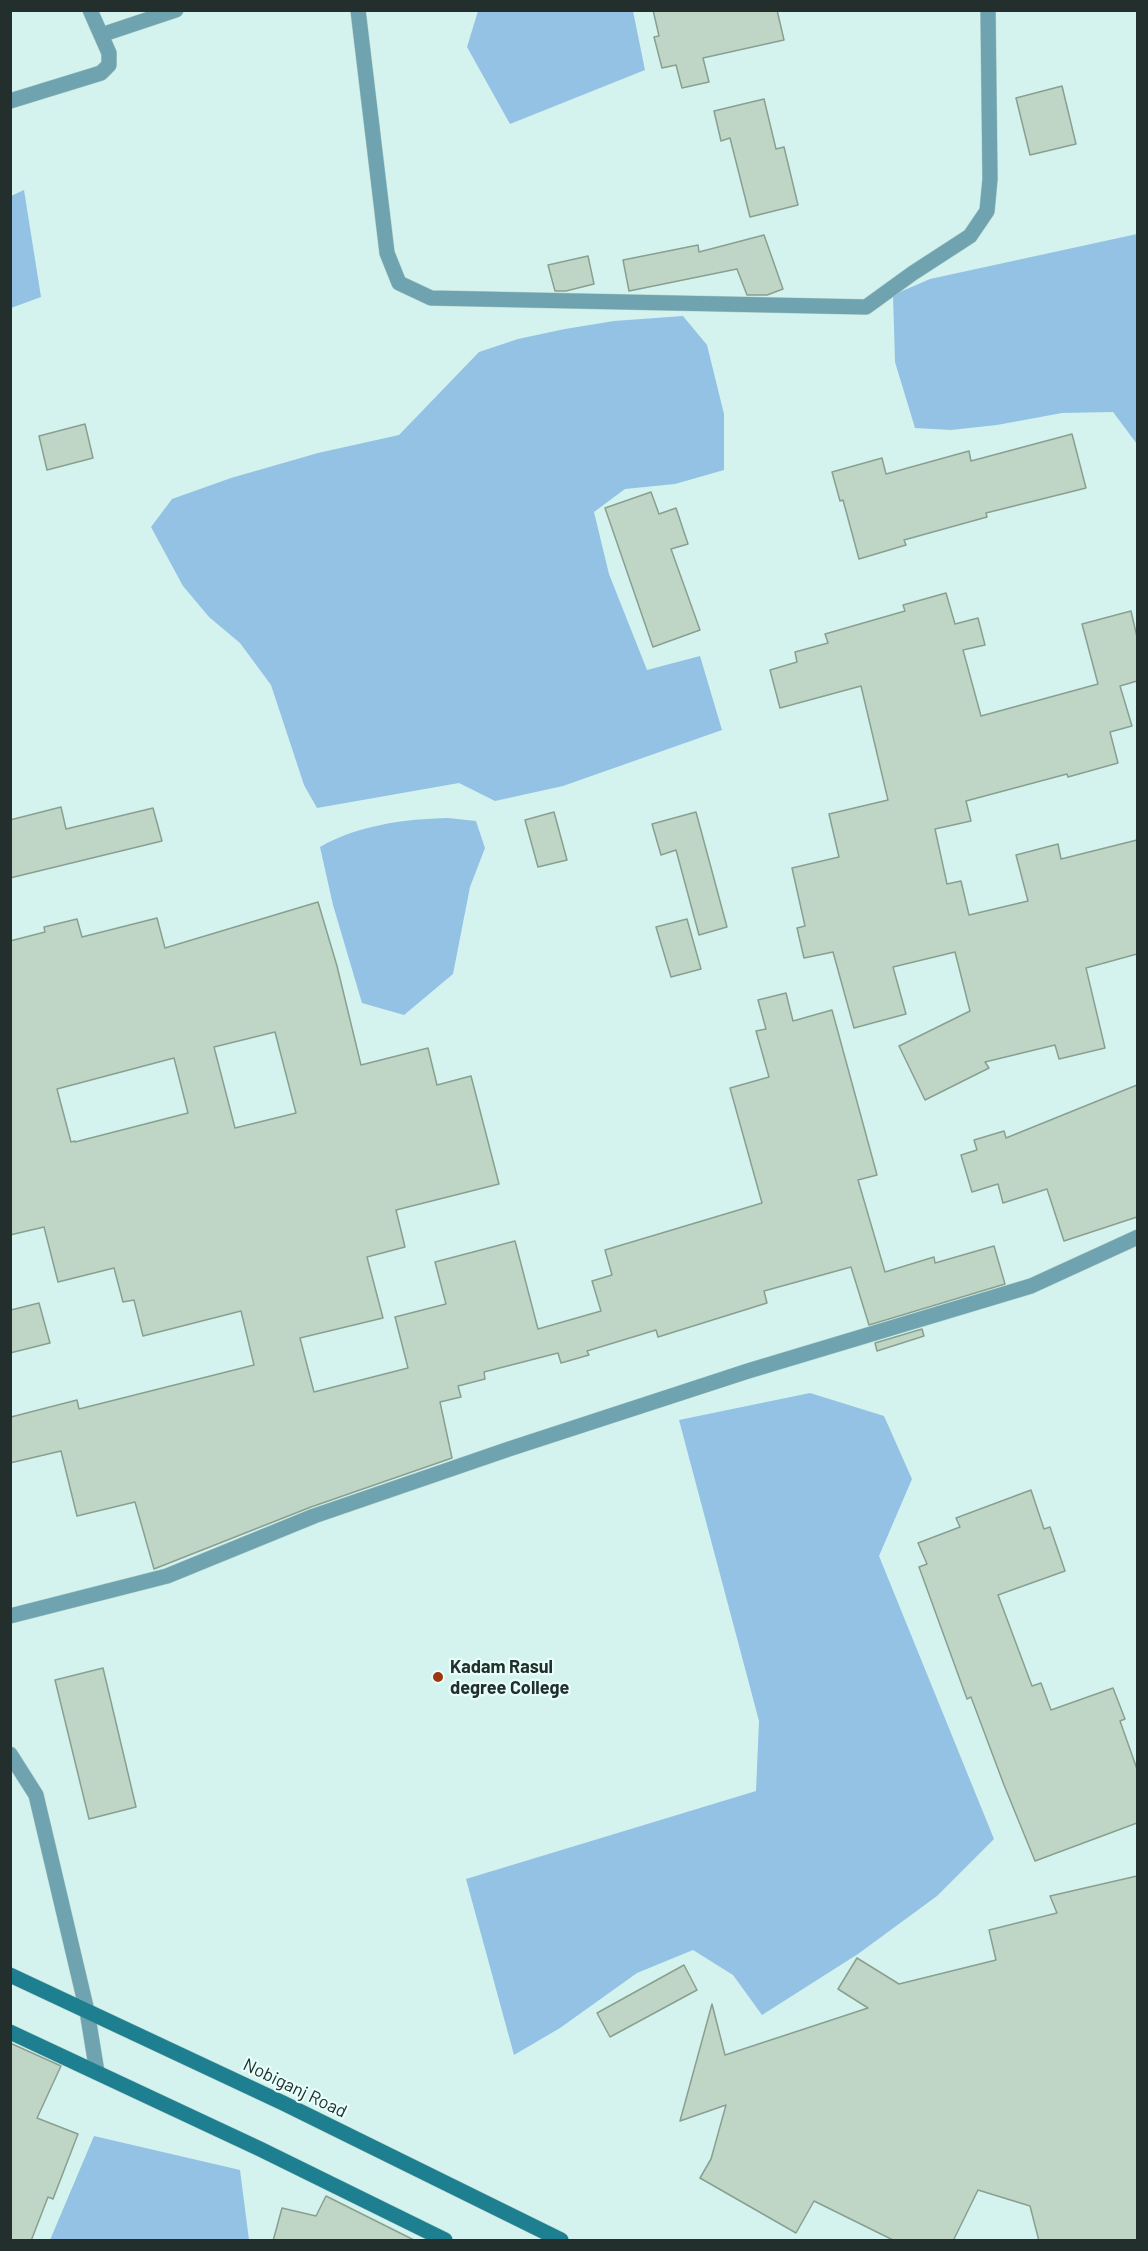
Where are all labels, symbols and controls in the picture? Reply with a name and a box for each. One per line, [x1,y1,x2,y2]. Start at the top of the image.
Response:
place label: Kadam Rasul degree College [450,1656,569,1698]
marker: Kadam Rasul degree College [431,1670,445,1684]
street label: Nobiganj Road [240,2054,350,2122]

